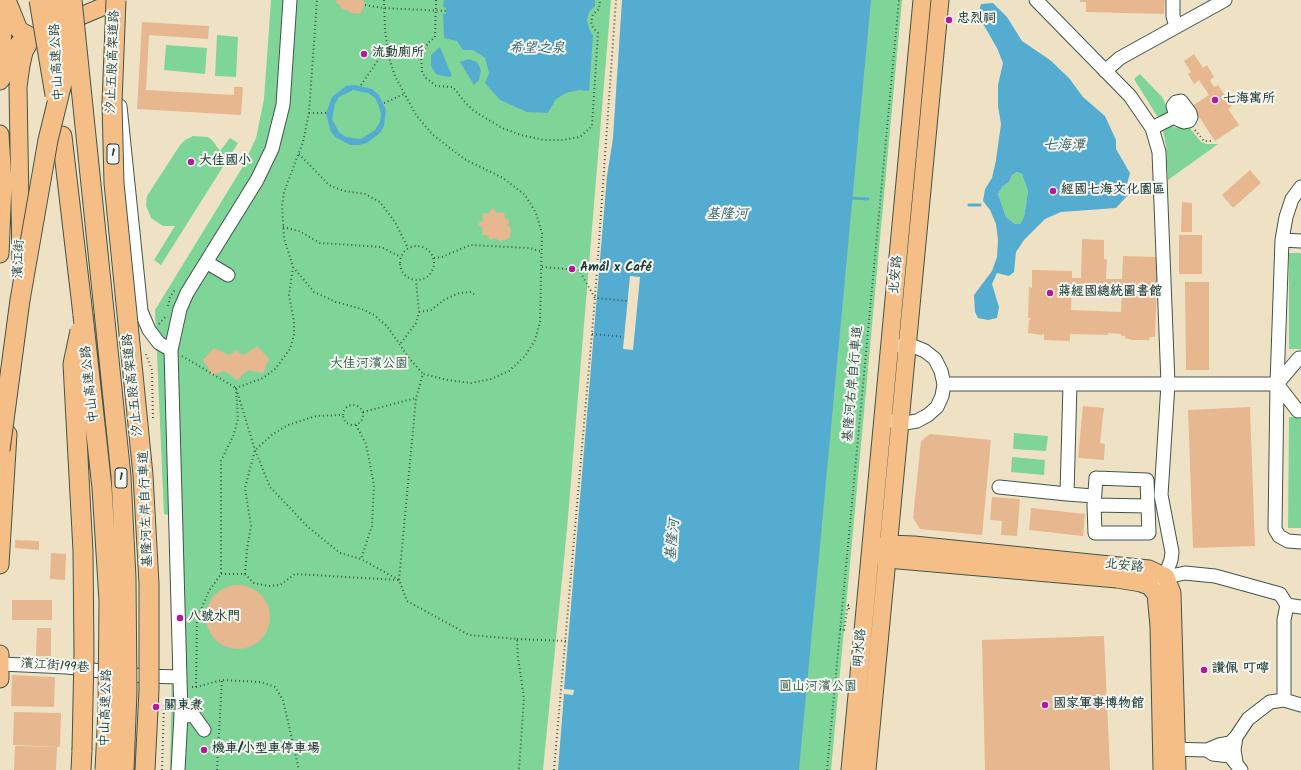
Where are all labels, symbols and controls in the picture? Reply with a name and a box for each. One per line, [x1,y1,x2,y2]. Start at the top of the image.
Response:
street label: 汐止五股高架道路 [104,10,124,114]
place label: 忠烈祠 [957,12,996,28]
marker: 忠烈祠 [944,15,954,25]
street label: 中山高速公路 [48,23,68,101]
water label: 希望之泉 [509,42,565,58]
place label: 流動廁所 [372,46,424,62]
marker: 流動廁所 [359,49,369,59]
place label: 七海寓所 [1223,92,1275,108]
marker: 七海寓所 [1210,95,1220,105]
water label: 七海潭 [1043,139,1085,155]
road number: 1 [107,144,119,164]
place label: 大佳國小 [199,154,251,170]
marker: 大佳國小 [186,157,196,167]
place label: 經國七海文化園區 [1061,183,1165,199]
marker: 經國七海文化園區 [1048,186,1058,196]
water label: 基隆河 [706,208,748,224]
street label: 濱江街 [12,239,28,279]
street label: 北安路 [888,255,906,295]
place label: Amål x Café [580,261,651,277]
marker: Amål x Café [567,264,577,274]
place label: 蔣經國總統圖書館 [1058,285,1162,301]
marker: 蔣經國總統圖書館 [1045,288,1055,298]
street label: 基隆河右岸自行車道 [841,325,867,443]
street label: 汐止五股高架道路 [121,332,147,438]
street label: 中山高速公路 [79,344,103,424]
park label: 大佳河濱公園 [330,357,408,373]
street label: 基隆河左岸自行車道 [137,450,157,568]
road number: 1 [115,468,127,488]
water label: 基隆河 [663,518,685,562]
street label: 北安路 [1104,557,1144,577]
place label: 八號水門 [188,610,240,626]
marker: 八號水門 [175,613,185,623]
street label: 明水路 [852,628,870,668]
street label: 濱江街199巷 [20,657,90,677]
place label: 讚佩 叮嚀 [1212,662,1269,678]
marker: 讚佩 叮嚀 [1199,665,1209,675]
street label: 中山高速公路 [98,669,116,747]
park label: 圓山河濱公園 [779,680,857,696]
place label: 國家軍事博物館 [1053,697,1144,713]
place label: 關東煮 [164,699,203,715]
marker: 國家軍事博物館 [1040,700,1050,710]
marker: 關東煮 [151,702,161,712]
place label: 機車/小型車停車場 [212,742,320,758]
marker: 機車/小型車停車場 [199,745,209,755]

